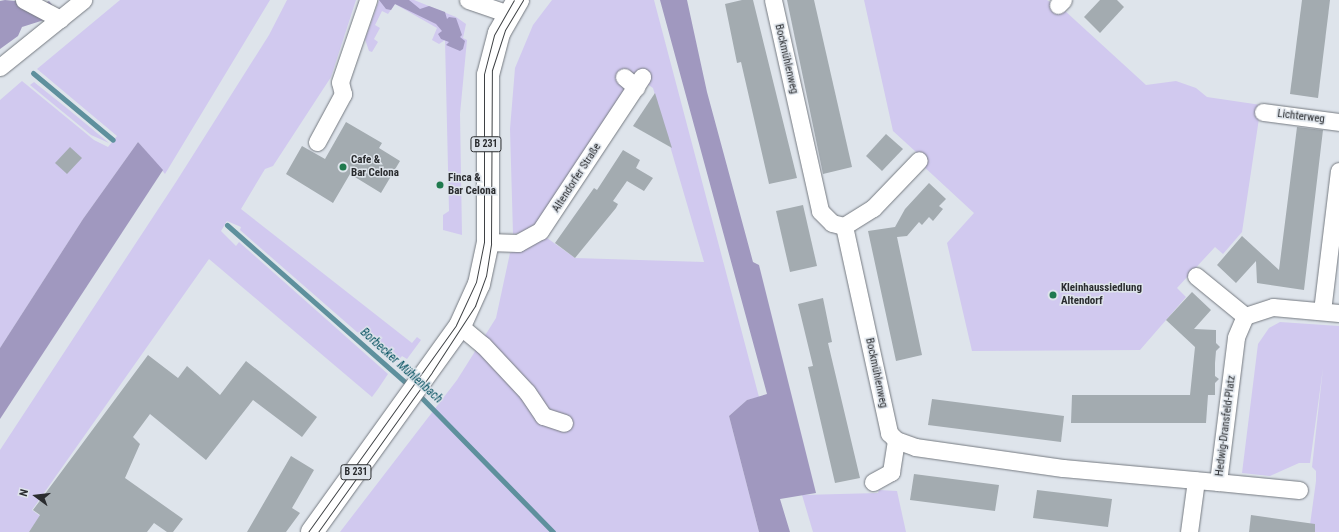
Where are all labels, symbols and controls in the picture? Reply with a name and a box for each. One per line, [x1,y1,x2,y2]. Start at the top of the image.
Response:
street label: Bockmühlenweg [772,23,800,95]
street label: Lichterweg [1277,108,1325,126]
road number: B 231 [470,136,502,152]
street label: Altendorfer Straße [550,141,604,215]
place label: Cafe & Bar Celona [351,154,399,180]
marker: Cafe & Bar Celona [338,162,348,172]
place label: Finca & Bar Celona [448,172,496,198]
marker: Finca & Bar Celona [435,180,445,190]
place label: Kleinhaussiedlung Altendorf [1061,282,1142,308]
marker: Kleinhaussiedlung Altendorf [1048,290,1058,300]
water label: Borbecker Mühlenbach [357,325,445,407]
street label: Bockmühlenweg [862,337,890,409]
street label: Hedwig-Dransfeld-Platz [1213,375,1239,477]
road number: B 231 [340,464,372,480]
north arrow [16,476,56,516]
text: N [17,488,31,498]

